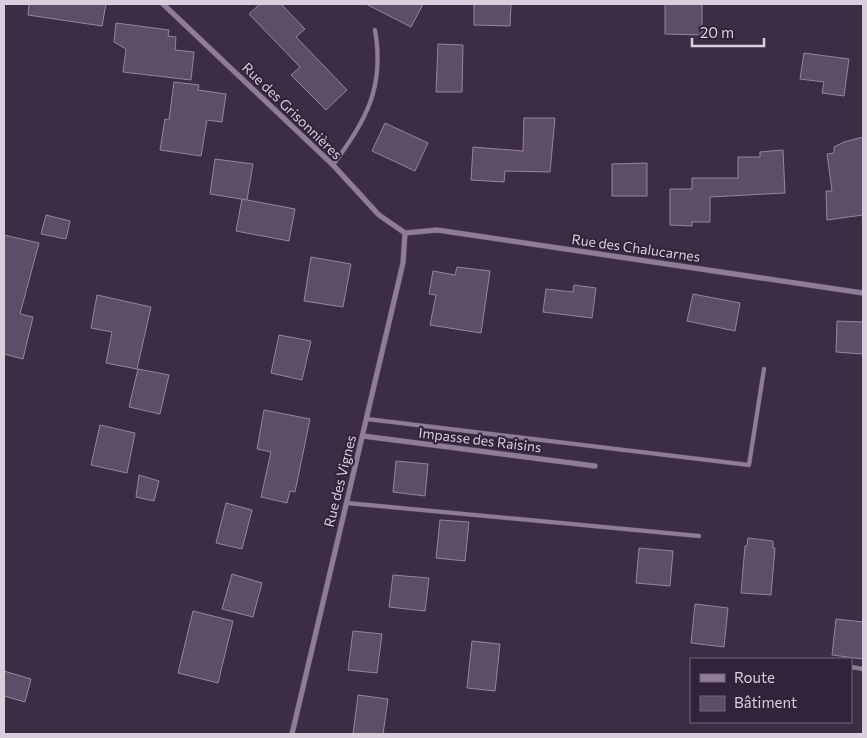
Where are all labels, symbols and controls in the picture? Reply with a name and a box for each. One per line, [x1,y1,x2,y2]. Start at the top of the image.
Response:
scale bar [692,15,764,47]
text: 20 m [700,23,734,41]
street label: Rue des Grisonnières [239,59,346,163]
street label: Rue des Chalucarnes [571,230,701,265]
street label: Impasse des Raisins [418,424,542,455]
street label: Rue des Vignes [320,433,359,529]
legend [690,658,852,723]
text: Route [734,668,775,686]
text: Bâtiment [734,693,797,711]

